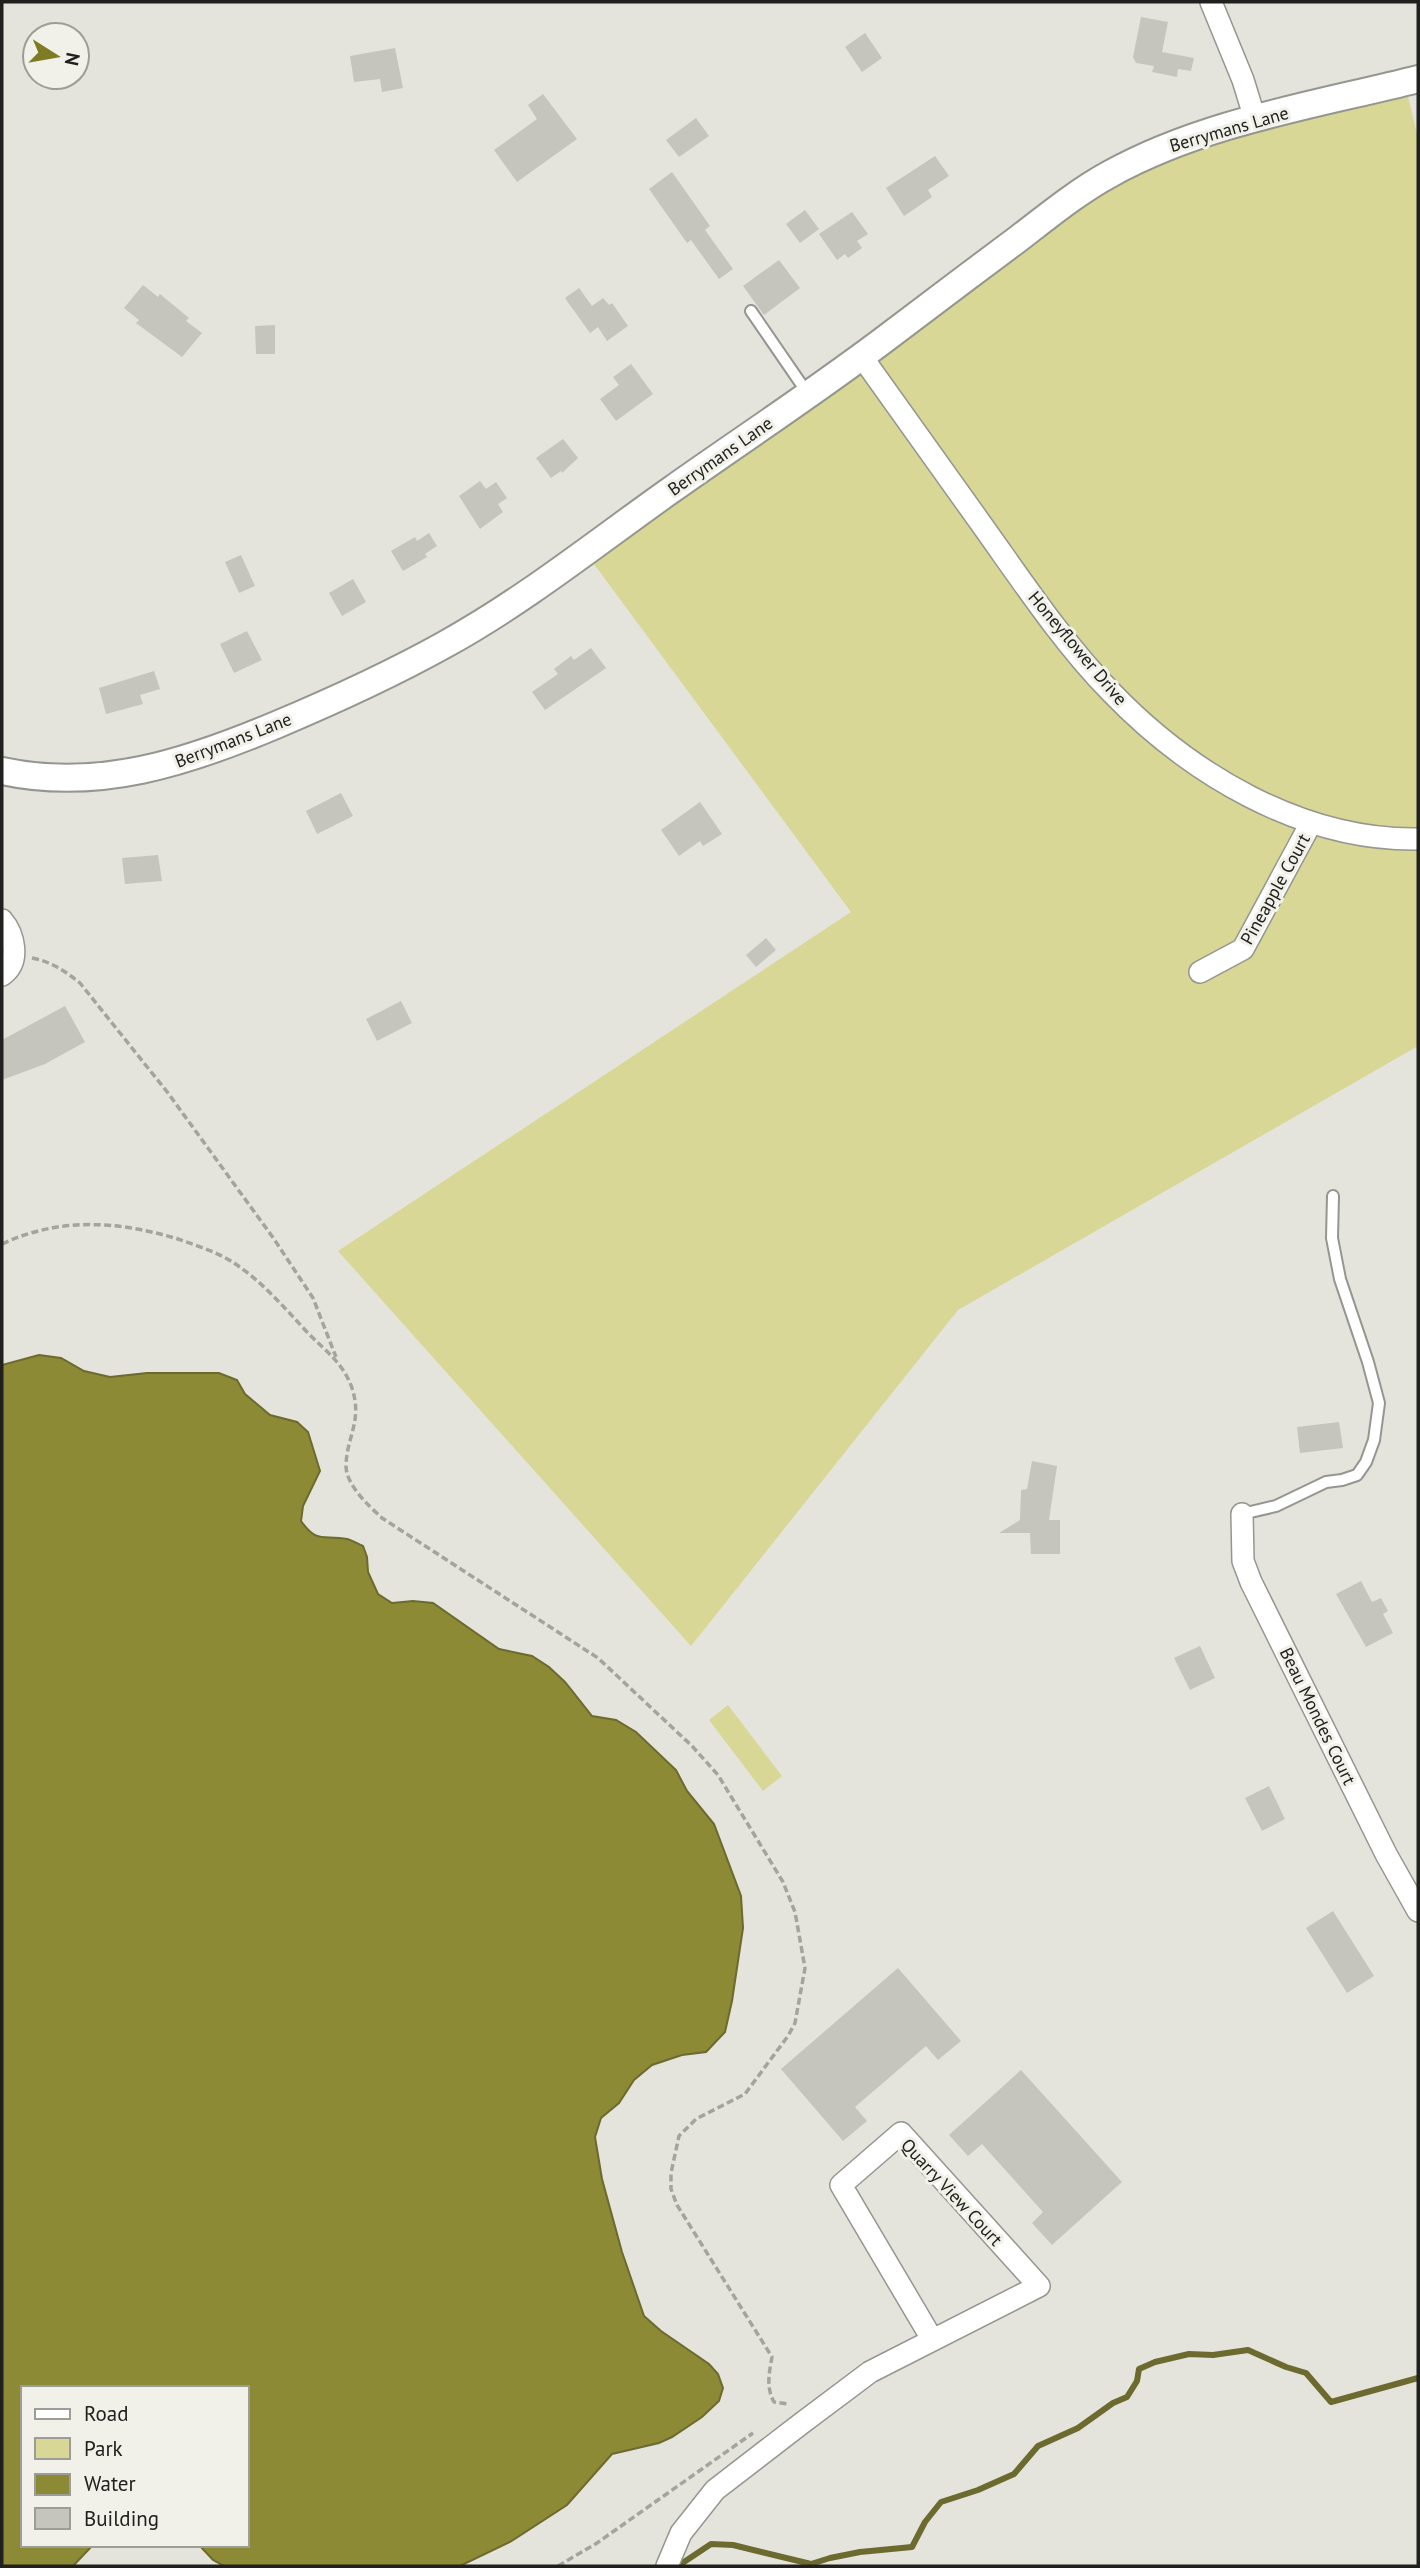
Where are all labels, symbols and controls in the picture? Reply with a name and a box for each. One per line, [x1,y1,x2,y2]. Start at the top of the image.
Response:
north arrow [21,21,91,91]
text: N [60,51,86,68]
street label: Berrymans Lane [1167,101,1291,157]
street label: Berrymans Lane [663,411,777,501]
street label: Honeyflower Drive [1024,586,1132,710]
street label: Berrymans Lane [172,707,294,773]
street label: Pineapple Court [1235,830,1315,948]
street label: Beau Mondes Court [1275,1644,1361,1788]
street label: Quarry View Court [896,2133,1008,2251]
legend [21,2386,248,2547]
text: Road [84,2400,128,2427]
text: Park [84,2435,123,2462]
text: Water [84,2470,136,2497]
text: Building [84,2505,159,2532]

